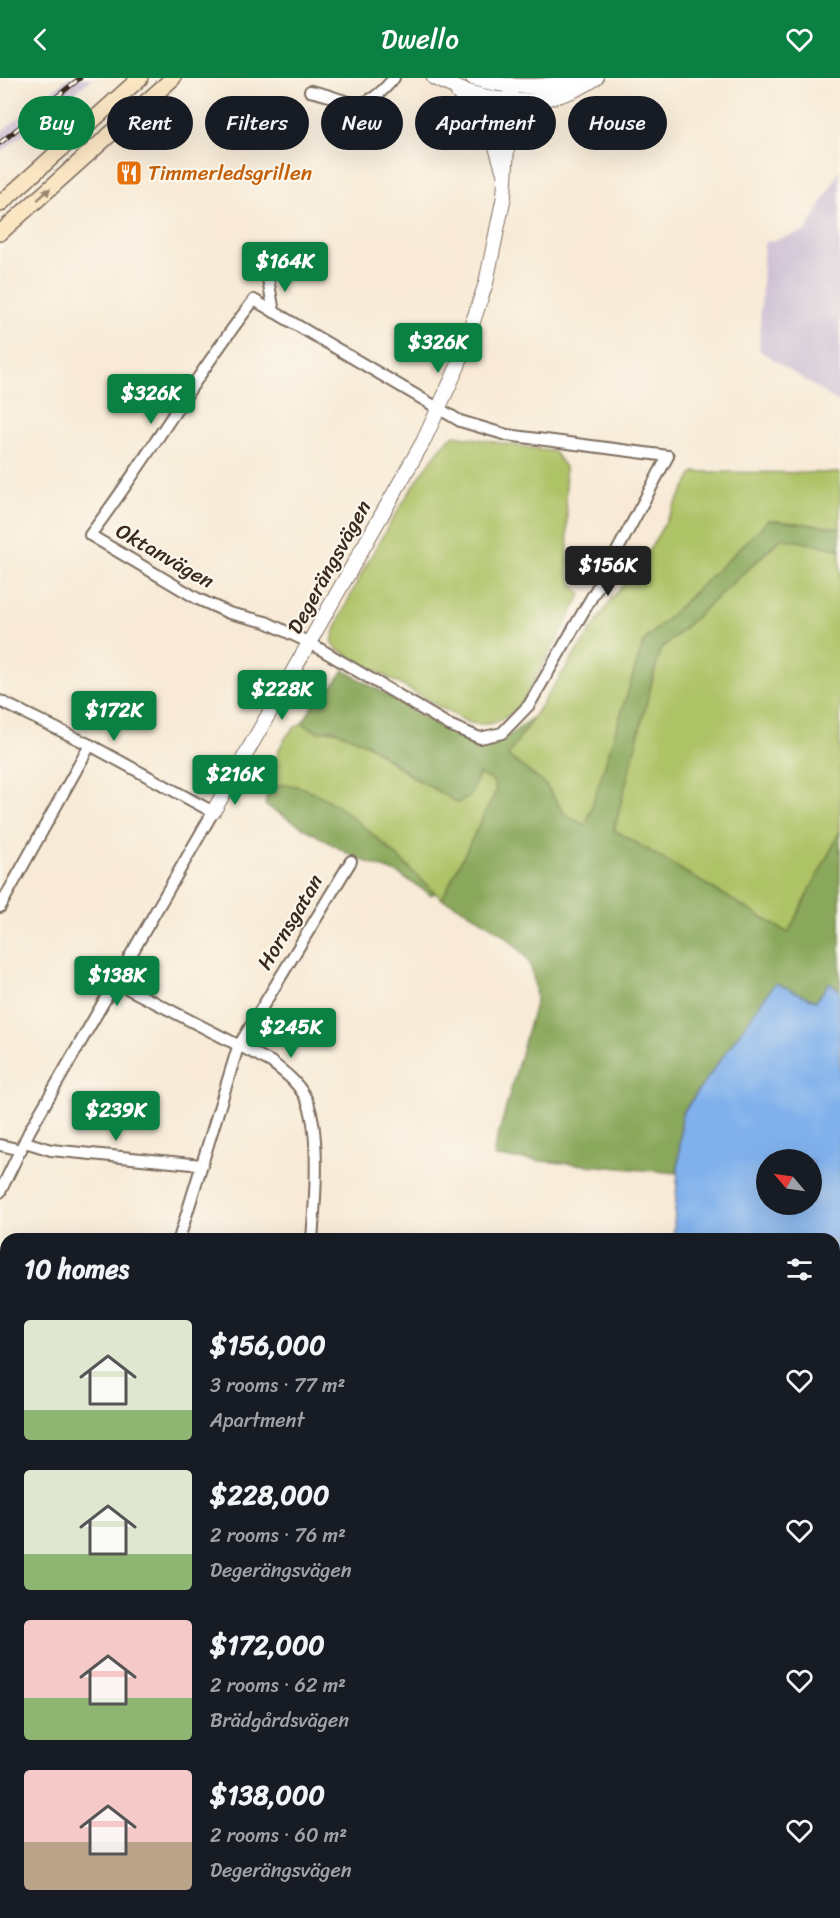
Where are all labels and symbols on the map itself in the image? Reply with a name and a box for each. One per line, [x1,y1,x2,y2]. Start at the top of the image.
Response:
place label: Timmerledsgrillen [148,154,312,192]
restaurant icon: Timmerledsgrillen [114,158,144,188]
one-way arrow [36,188,51,201]
pin: $164K [243,242,327,293]
pin: $326K [396,323,480,374]
pin: $326K [109,374,193,425]
street label: Degerängsvägen [276,493,382,641]
street label: Oktanvägen [108,512,222,600]
pin: $156K [566,546,650,597]
pin: $228K [240,670,324,721]
pin: $172K [72,691,156,742]
pin: $216K [193,755,277,806]
street label: Hornsgatan [246,867,334,977]
pin: $138K [75,956,159,1007]
pin: $245K [249,1008,333,1059]
pin: $239K [74,1091,158,1142]
north arrow [756,1149,822,1215]

